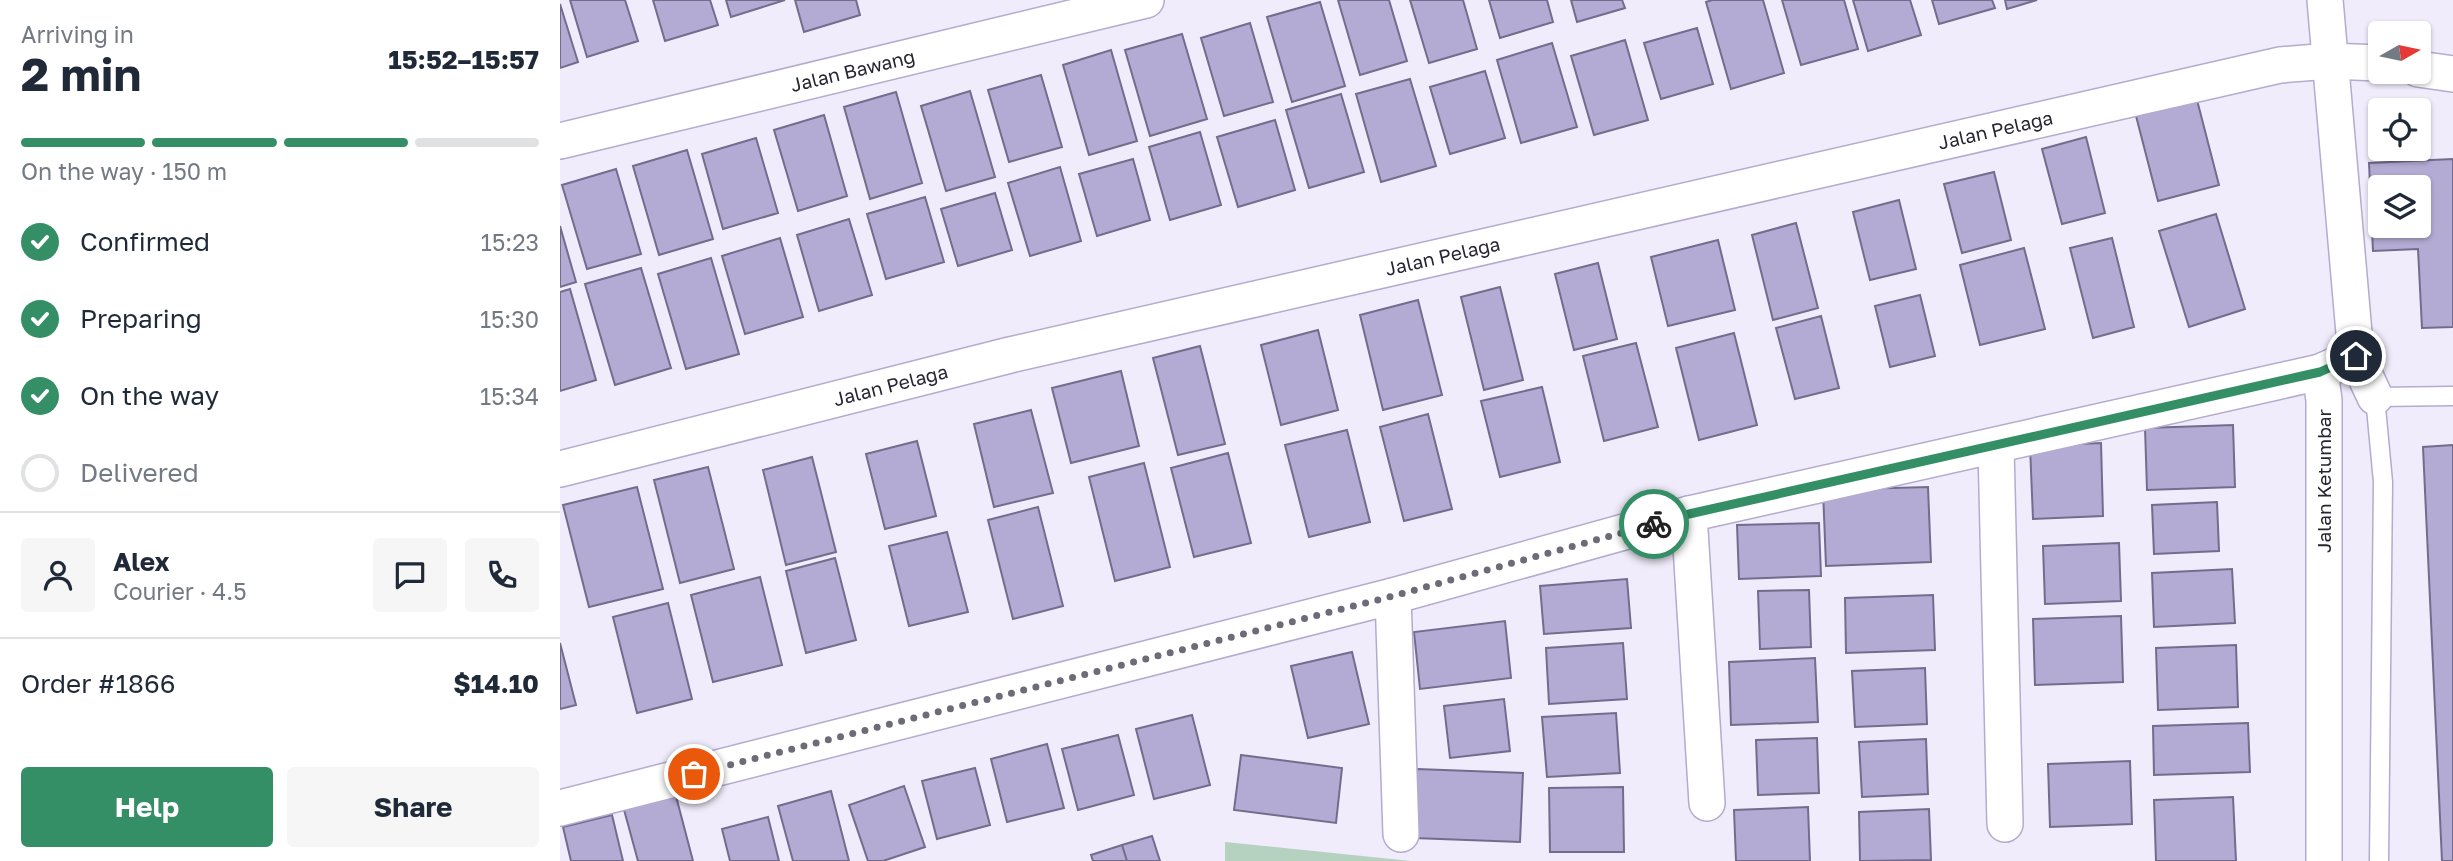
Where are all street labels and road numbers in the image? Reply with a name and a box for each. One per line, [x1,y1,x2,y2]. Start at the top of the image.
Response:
street label: Jalan Bawang [788,44,917,96]
street label: Jalan Pelaga [1936,105,2055,154]
street label: Jalan Pelaga [1383,231,1502,280]
street label: Jalan Pelaga [831,359,950,410]
street label: Jalan Ketumbar [2312,408,2335,553]

